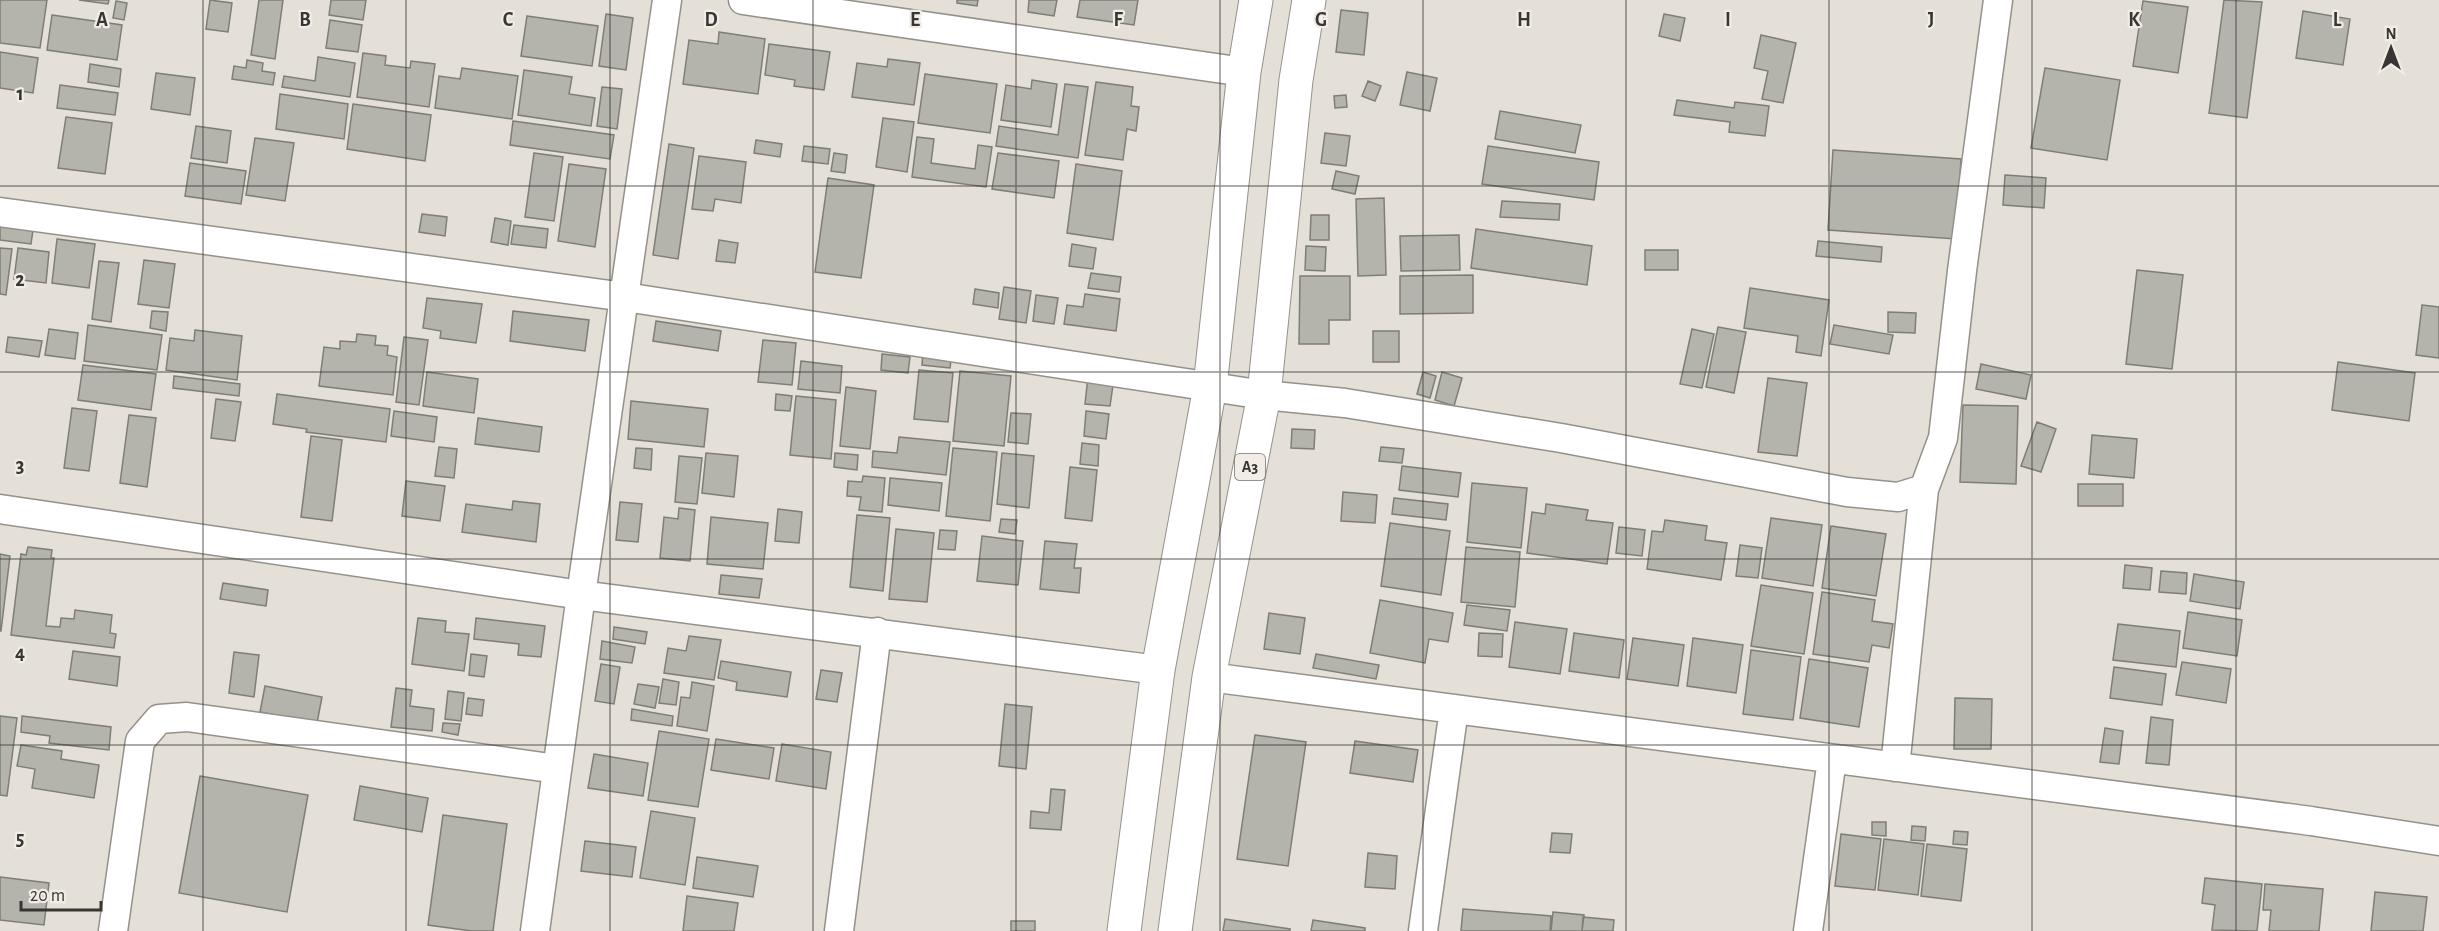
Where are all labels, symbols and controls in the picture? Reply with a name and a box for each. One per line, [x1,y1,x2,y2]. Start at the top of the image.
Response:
text: A [96,10,108,30]
text: B [299,10,311,30]
text: C [503,10,514,30]
text: D [704,10,718,30]
text: E [910,10,920,30]
text: F [1113,10,1123,30]
text: G [1315,10,1327,30]
text: H [1517,10,1531,30]
text: I [1725,10,1731,30]
text: J [1928,10,1934,30]
text: K [2128,10,2140,30]
text: L [2333,10,2342,30]
north arrow [2361,18,2421,78]
text: N [2385,26,2397,42]
text: 1 [16,84,24,104]
text: 2 [15,270,25,290]
road number: A3 [1235,454,1265,480]
text: 3 [16,456,24,476]
text: 4 [15,643,25,663]
text: 5 [16,829,24,849]
scale bar [21,874,100,912]
text: 20 m [30,887,65,905]

